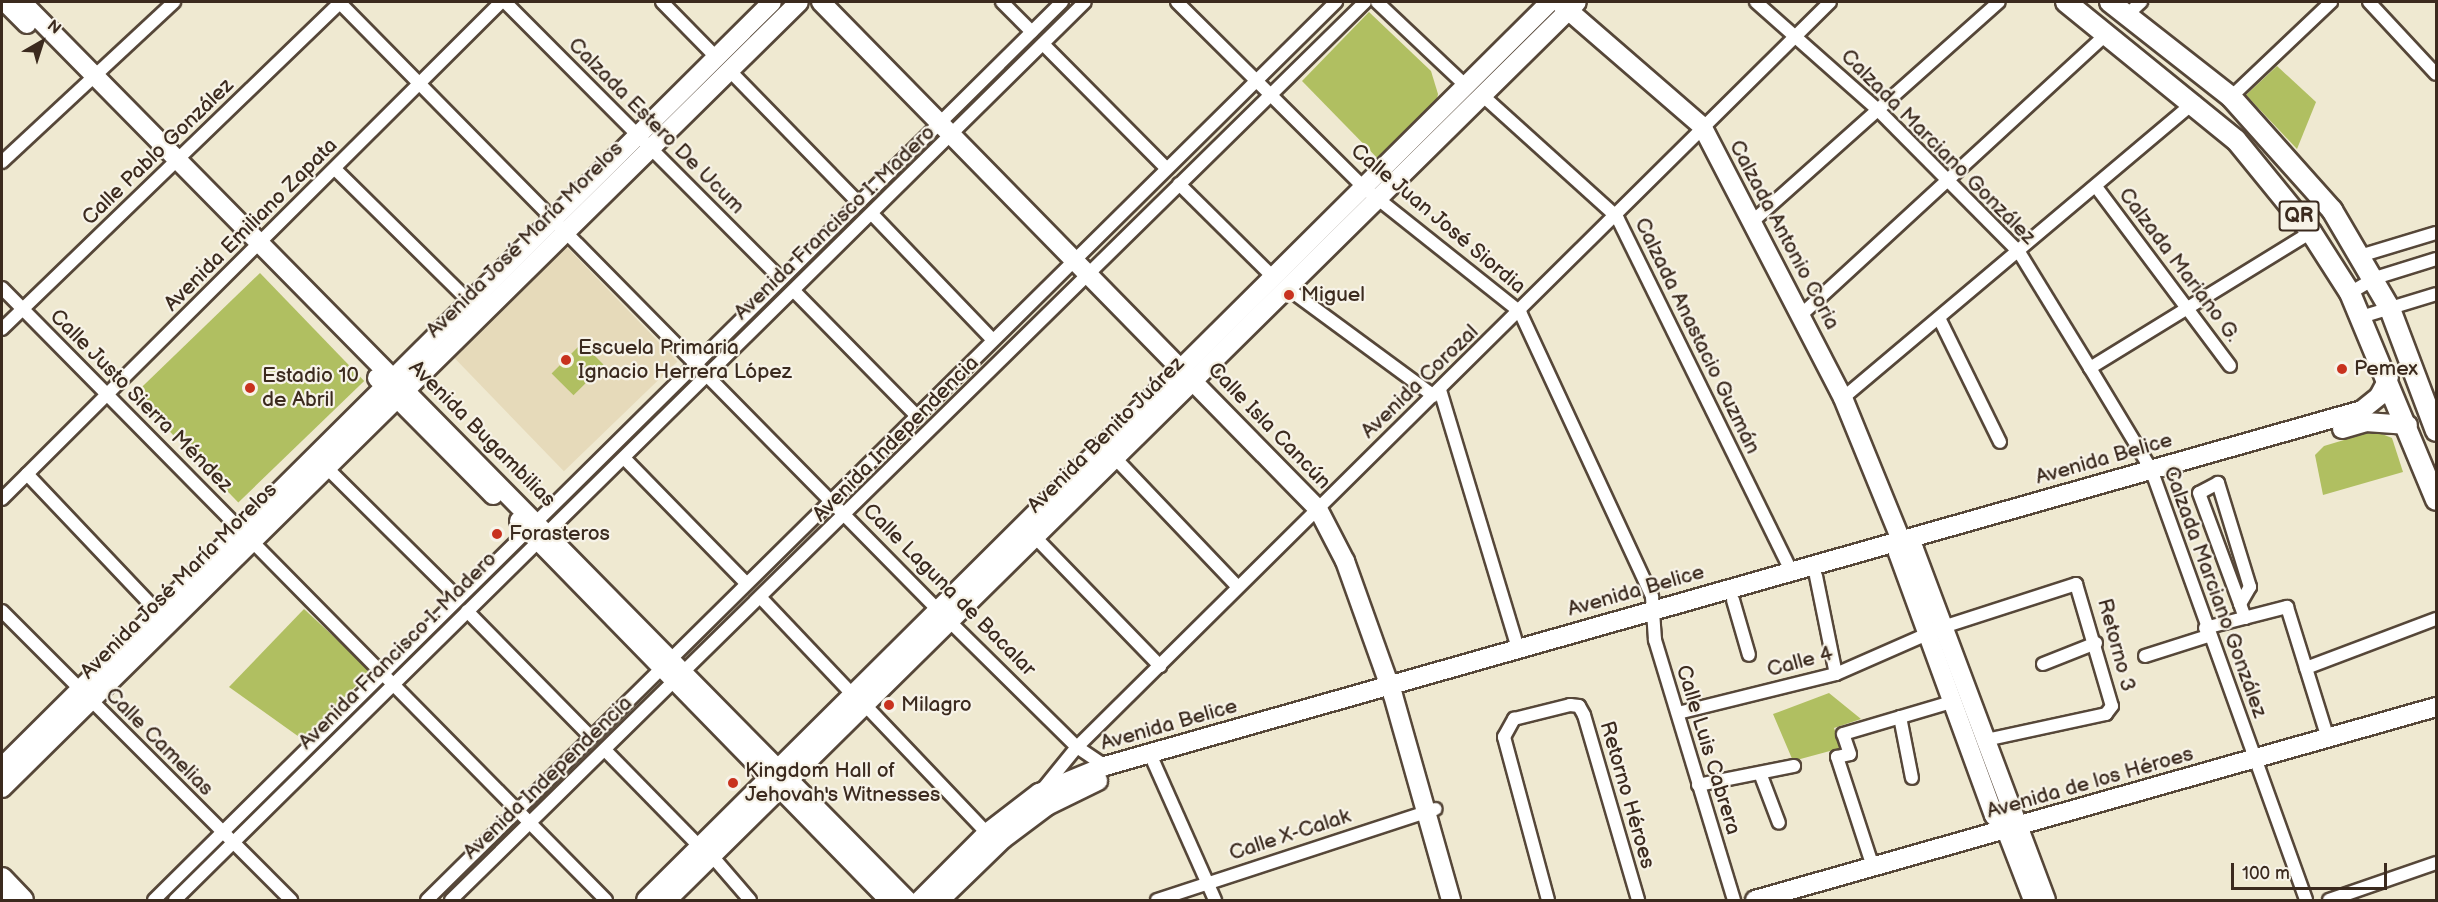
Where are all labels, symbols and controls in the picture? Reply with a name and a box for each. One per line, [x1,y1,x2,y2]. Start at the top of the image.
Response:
north arrow [12,12,72,72]
text: N [43,16,64,39]
street label: Calzada Estero De Ucum [563,33,749,219]
street label: Calzada Marciano González [1835,44,2041,250]
street label: Calle Pablo González [77,73,239,231]
street label: Avenida Francisco I. Madero [729,120,941,326]
street label: Avenida Emiliano Zapata [159,133,343,317]
street label: Avenida José María Morelos [421,136,629,344]
street label: Calzada Antonio Coria [1723,136,1845,334]
street label: Calle Juan José Siordia [1345,138,1531,300]
street label: Calzada Mariano G. [2113,183,2245,347]
road number: QR [2278,199,2320,233]
street label: Calzada Anastacio Guzmán [1629,214,1765,458]
place label: Miguel [1301,282,1365,308]
marker: Miguel [1282,288,1296,302]
street label: Calle Justo Sierra Méndez [44,304,238,498]
street label: Avenida Corozal [1356,320,1484,444]
place label: Escuela Primaria Ignacio Herrera López [578,335,792,385]
street label: Avenida Independencia [808,351,984,527]
street label: Avenida Benito Juárez [1022,351,1190,519]
marker: Escuela Primaria Ignacio Herrera López [559,353,573,367]
street label: Avenida Bugambilias [403,355,561,513]
place label: Pemex [2354,356,2418,382]
street label: Calle Isla Cancún [1202,357,1336,495]
marker: Pemex [2335,362,2349,376]
place label: Estadio 10 de Abril [262,363,359,413]
marker: Estadio 10 de Abril [243,381,257,395]
street label: Avenida Belice [2033,427,2175,491]
street label: Calzada Marciano González [2158,463,2272,721]
street label: Avenida José María Morelos [75,477,283,685]
street label: Calle Laguna de Bacalar [857,498,1041,682]
place label: Forasteros [509,521,610,547]
marker: Forasteros [490,527,504,541]
street label: Avenida Francisco I. Madero [294,547,502,755]
street label: Avenida Belice [1565,559,1707,623]
street label: Retorno 3 [2092,596,2140,694]
street label: Calle 4 [1764,641,1836,683]
street label: Calle Luis Cabrera [1670,662,1746,838]
street label: Calle Camelias [100,683,218,801]
street label: Avenida Independencia [458,691,638,865]
place label: Milagro [901,692,972,718]
street label: Avenida Belice [1098,693,1240,757]
marker: Milagro [882,698,896,712]
street label: Retorno Héroes [1594,718,1660,872]
street label: Avenida de los Héroes [1984,741,2196,825]
place label: Kingdom Hall of Jehovah's Witnesses [745,758,941,808]
marker: Kingdom Hall of Jehovah's Witnesses [726,776,740,790]
street label: Calle X-Calak [1226,803,1354,867]
scale bar [2234,851,2390,889]
text: 100 m [2242,863,2290,884]

